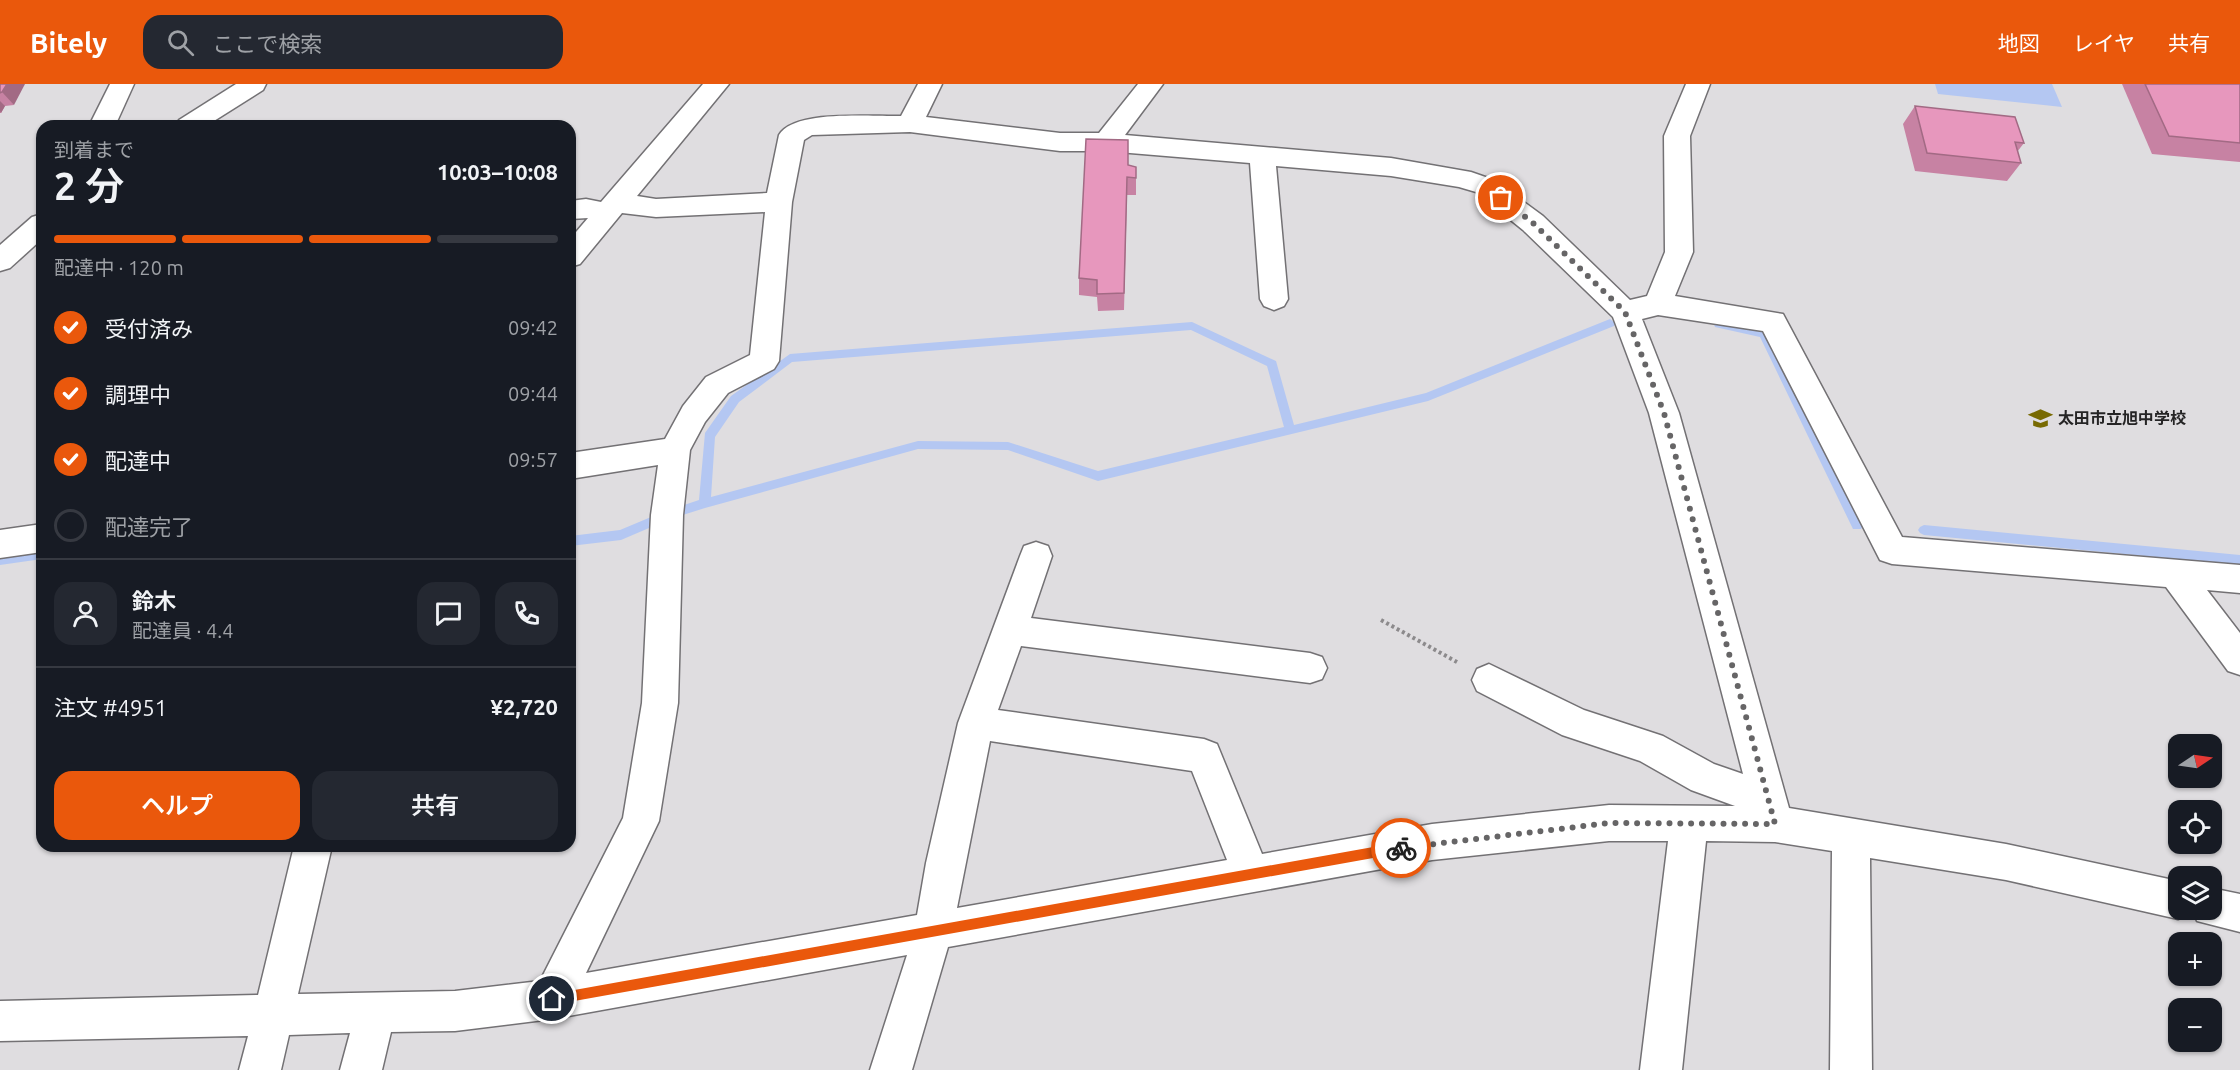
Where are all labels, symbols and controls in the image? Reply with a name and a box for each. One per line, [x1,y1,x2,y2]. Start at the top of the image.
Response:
search box [143,15,563,69]
icon: search [164,26,197,59]
text: Bitely [30,27,107,58]
text: ここで検索 [212,31,322,56]
text: 地図 [1998,31,2040,55]
text: レイヤ [2073,31,2135,55]
text: 共有 [2168,31,2210,55]
text: 到着まで [54,138,134,161]
text: 10:03–10:08 [437,159,558,184]
text: 2 分 [54,164,124,207]
pin [1475,172,1526,223]
icon: bag [1484,181,1517,214]
text: 配達中 · 120 m [54,256,184,279]
icon: check [54,311,87,344]
text: 受付済み [105,316,193,341]
text: 09:42 [508,316,558,339]
icon: check [54,377,87,410]
text: 調理中 [105,382,171,407]
text: 09:44 [508,382,558,405]
school or university icon: 太田市立旭中学校 [2027,405,2053,431]
place label: 太田市立旭中学校 [2058,409,2186,427]
icon: check [54,443,87,476]
text: 配達中 [105,448,171,473]
text: 09:57 [508,448,558,471]
text: 配達完了 [105,514,193,539]
button: person [54,582,117,645]
button: chat [417,582,480,645]
button: phone [495,582,558,645]
text: 鈴木 [132,588,176,613]
text: 配達員 · 4.4 [132,619,234,642]
text: ¥2,720 [491,694,558,719]
text: 注文 #4951 [54,695,167,720]
north arrow [2168,734,2222,788]
map controls [2168,734,2222,1052]
button: ヘルプ [54,771,300,840]
button: 共有 [312,771,558,840]
button: locate [2168,800,2222,854]
courier [1371,818,1431,878]
icon: bike [1385,832,1418,865]
button: layers [2168,866,2222,920]
button: + [2168,932,2222,986]
pin [526,973,577,1024]
icon: home [535,982,568,1015]
button: − [2168,998,2222,1052]

